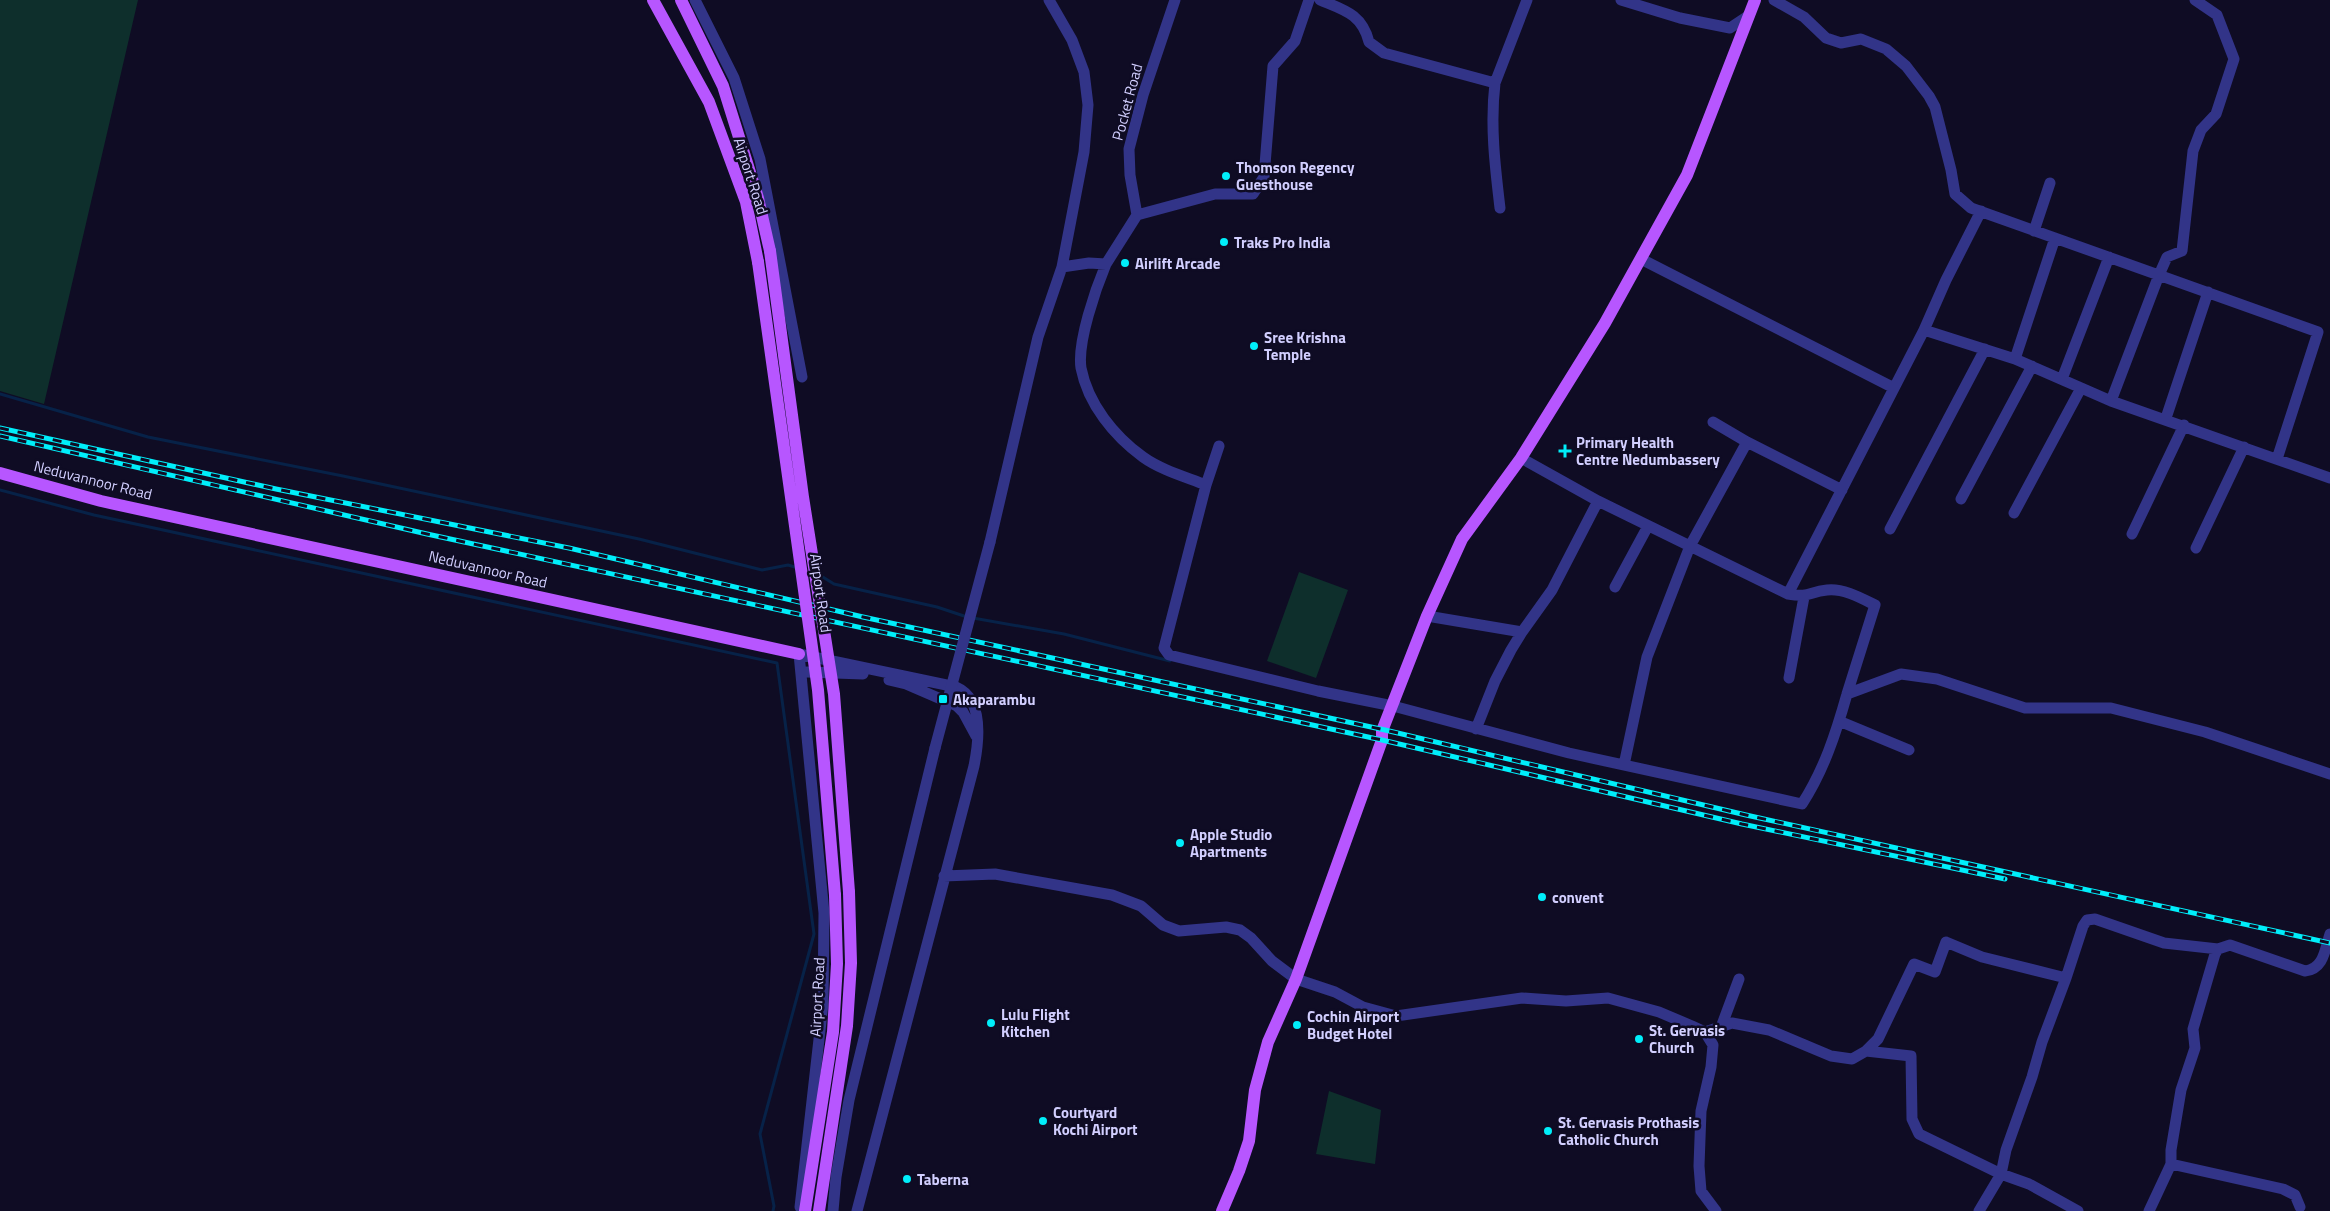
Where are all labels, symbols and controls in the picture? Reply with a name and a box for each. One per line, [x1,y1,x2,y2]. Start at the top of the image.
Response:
street label: Pocket Road [1106,61,1148,143]
street label: Airport Road [728,135,774,217]
place label: Thomson Regency Guesthouse [1236,156,1355,196]
marker: Thomson Regency Guesthouse [1220,170,1232,182]
place label: Traks Pro India [1234,231,1331,254]
marker: Traks Pro India [1218,236,1230,248]
place label: Airlift Arcade [1135,252,1221,275]
marker: Airlift Arcade [1119,257,1131,269]
place label: Sree Krishna Temple [1264,326,1346,366]
marker: Sree Krishna Temple [1248,340,1260,352]
place label: Primary Health Centre Nedumbassery [1576,431,1720,471]
marker: Primary Health Centre Nedumbassery [1558,444,1572,458]
street label: Neduvannoor Road [31,454,155,506]
street label: Neduvannoor Road [426,544,550,594]
street label: Airport Road [804,552,838,634]
place label: Akaparambu [953,688,1036,711]
marker: Akaparambu [937,693,949,705]
place label: Apple Studio Apartments [1190,823,1272,863]
marker: Apple Studio Apartments [1174,837,1186,849]
place label: convent [1552,886,1604,909]
marker: convent [1536,891,1548,903]
street label: Airport Road [803,957,831,1037]
place label: Lulu Flight Kitchen [1001,1003,1070,1043]
place label: Cochin Airport Budget Hotel [1307,1005,1400,1045]
marker: Lulu Flight Kitchen [985,1017,997,1029]
marker: Cochin Airport Budget Hotel [1291,1019,1303,1031]
place label: St. Gervasis Church [1649,1019,1725,1059]
marker: St. Gervasis Church [1633,1033,1645,1045]
place label: Courtyard Kochi Airport [1053,1101,1138,1141]
place label: St. Gervasis Prothasis Catholic Church [1558,1111,1699,1151]
marker: Courtyard Kochi Airport [1037,1115,1049,1127]
marker: St. Gervasis Prothasis Catholic Church [1542,1125,1554,1137]
place label: Taberna [917,1168,969,1191]
marker: Taberna [901,1173,913,1185]

